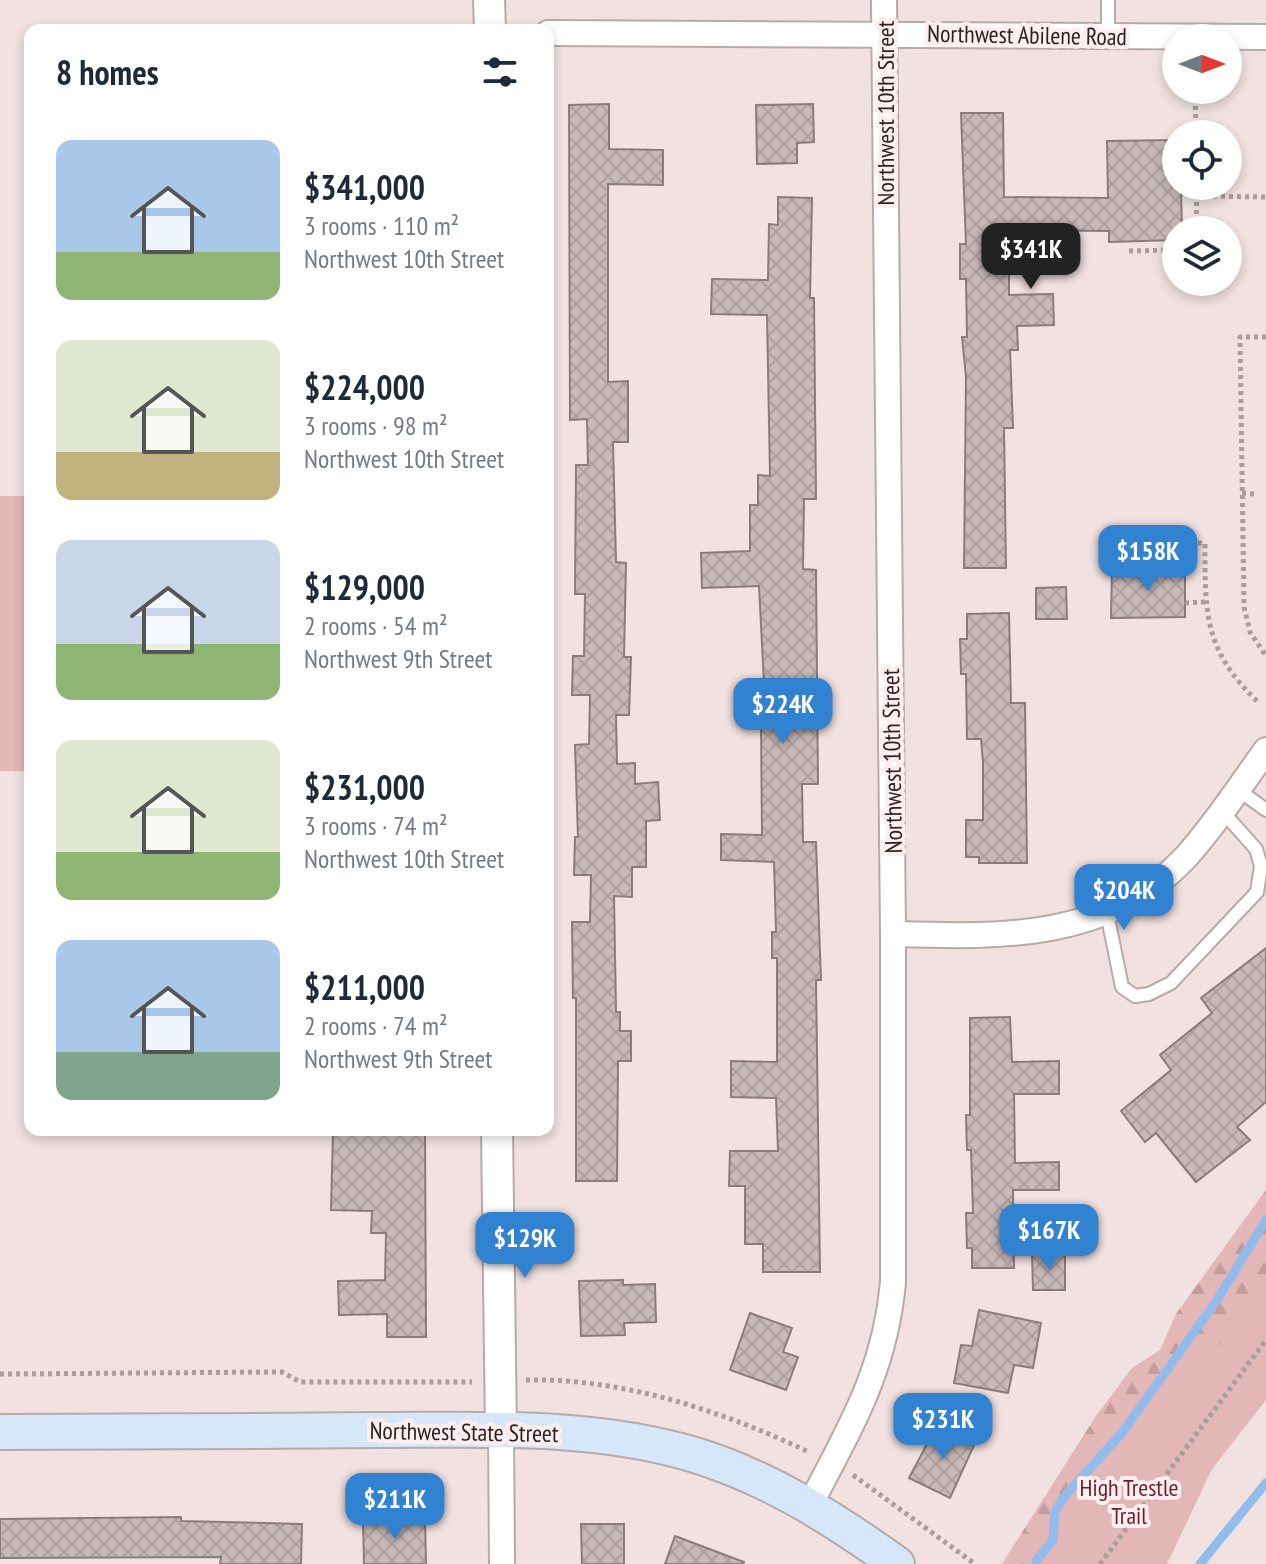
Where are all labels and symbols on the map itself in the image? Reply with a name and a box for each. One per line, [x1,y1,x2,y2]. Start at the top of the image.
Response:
street label: Northwest Abilene Road [927,18,1127,52]
street label: Northwest 10th Street [870,20,901,205]
north arrow [1162,24,1242,104]
pin: $341K [975,223,1087,291]
pin: $158K [1092,525,1204,593]
street label: Northwest 10th Street [875,668,909,854]
pin: $224K [727,678,839,746]
pin: $204K [1068,864,1180,932]
pin: $167K [993,1204,1105,1272]
pin: $129K [469,1212,581,1280]
pin: $231K [887,1393,999,1461]
street label: Northwest State Street [369,1415,559,1449]
park label: High Trestle Trail [1080,1472,1178,1531]
pin: $211K [339,1473,451,1541]

